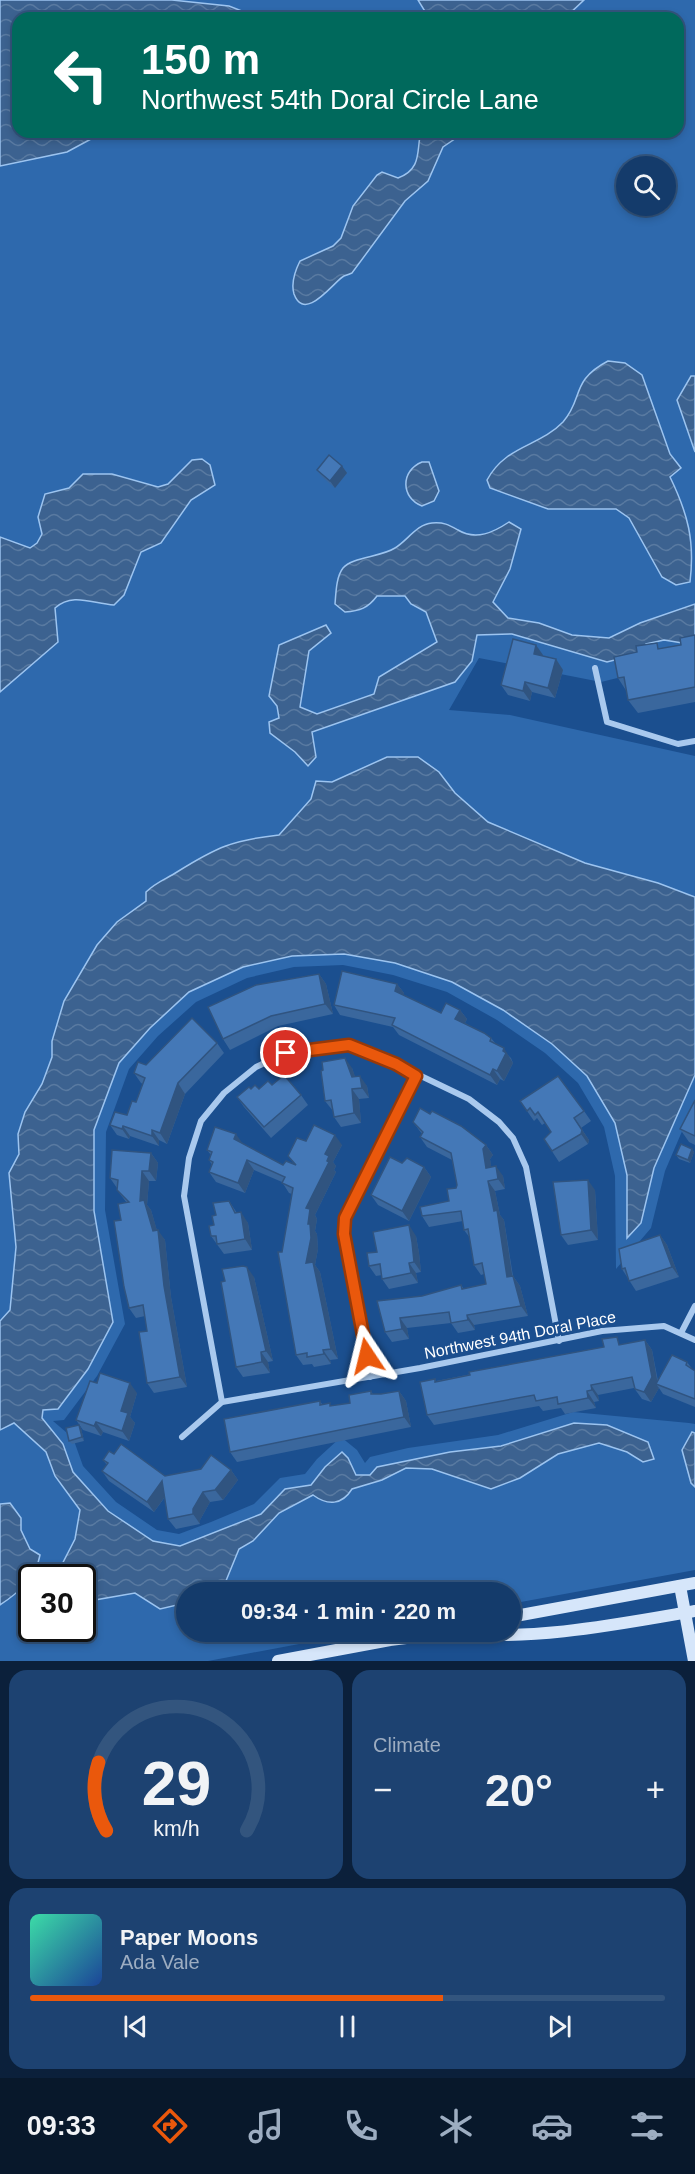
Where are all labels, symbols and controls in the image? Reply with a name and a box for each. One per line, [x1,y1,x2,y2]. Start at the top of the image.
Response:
icon: left [42,36,120,114]
text: 150 m [141,36,260,83]
text: Northwest 54th Doral Circle Lane [141,85,539,115]
map controls [616,156,676,216]
button: search [616,156,676,216]
pin [260,1027,311,1078]
icon: arrive [269,1036,302,1069]
street label: Northwest 94th Doral Place [423,1308,617,1362]
position arrow [335,1324,399,1388]
speed limit sign: 30 [18,1564,96,1642]
text: 09:34 · 1 min · 220 m [241,1599,456,1624]
text: Climate [373,1734,441,1756]
text: 29 [141,1749,211,1818]
text: 20° [485,1765,553,1816]
text: − [373,1771,392,1808]
text: + [646,1771,665,1808]
text: km/h [153,1818,199,1842]
text: Paper Moons [120,1925,258,1950]
text: Ada Vale [120,1951,200,1973]
icon: previous [119,2010,152,2043]
icon: pause [331,2010,364,2043]
icon: next [543,2010,576,2043]
icon: directions [149,2105,191,2147]
icon: music [245,2105,287,2147]
icon: phone [340,2105,382,2147]
icon: climate [435,2105,477,2147]
icon: car [531,2105,573,2147]
icon: filters [626,2105,668,2147]
text: 09:33 [27,2111,96,2141]

